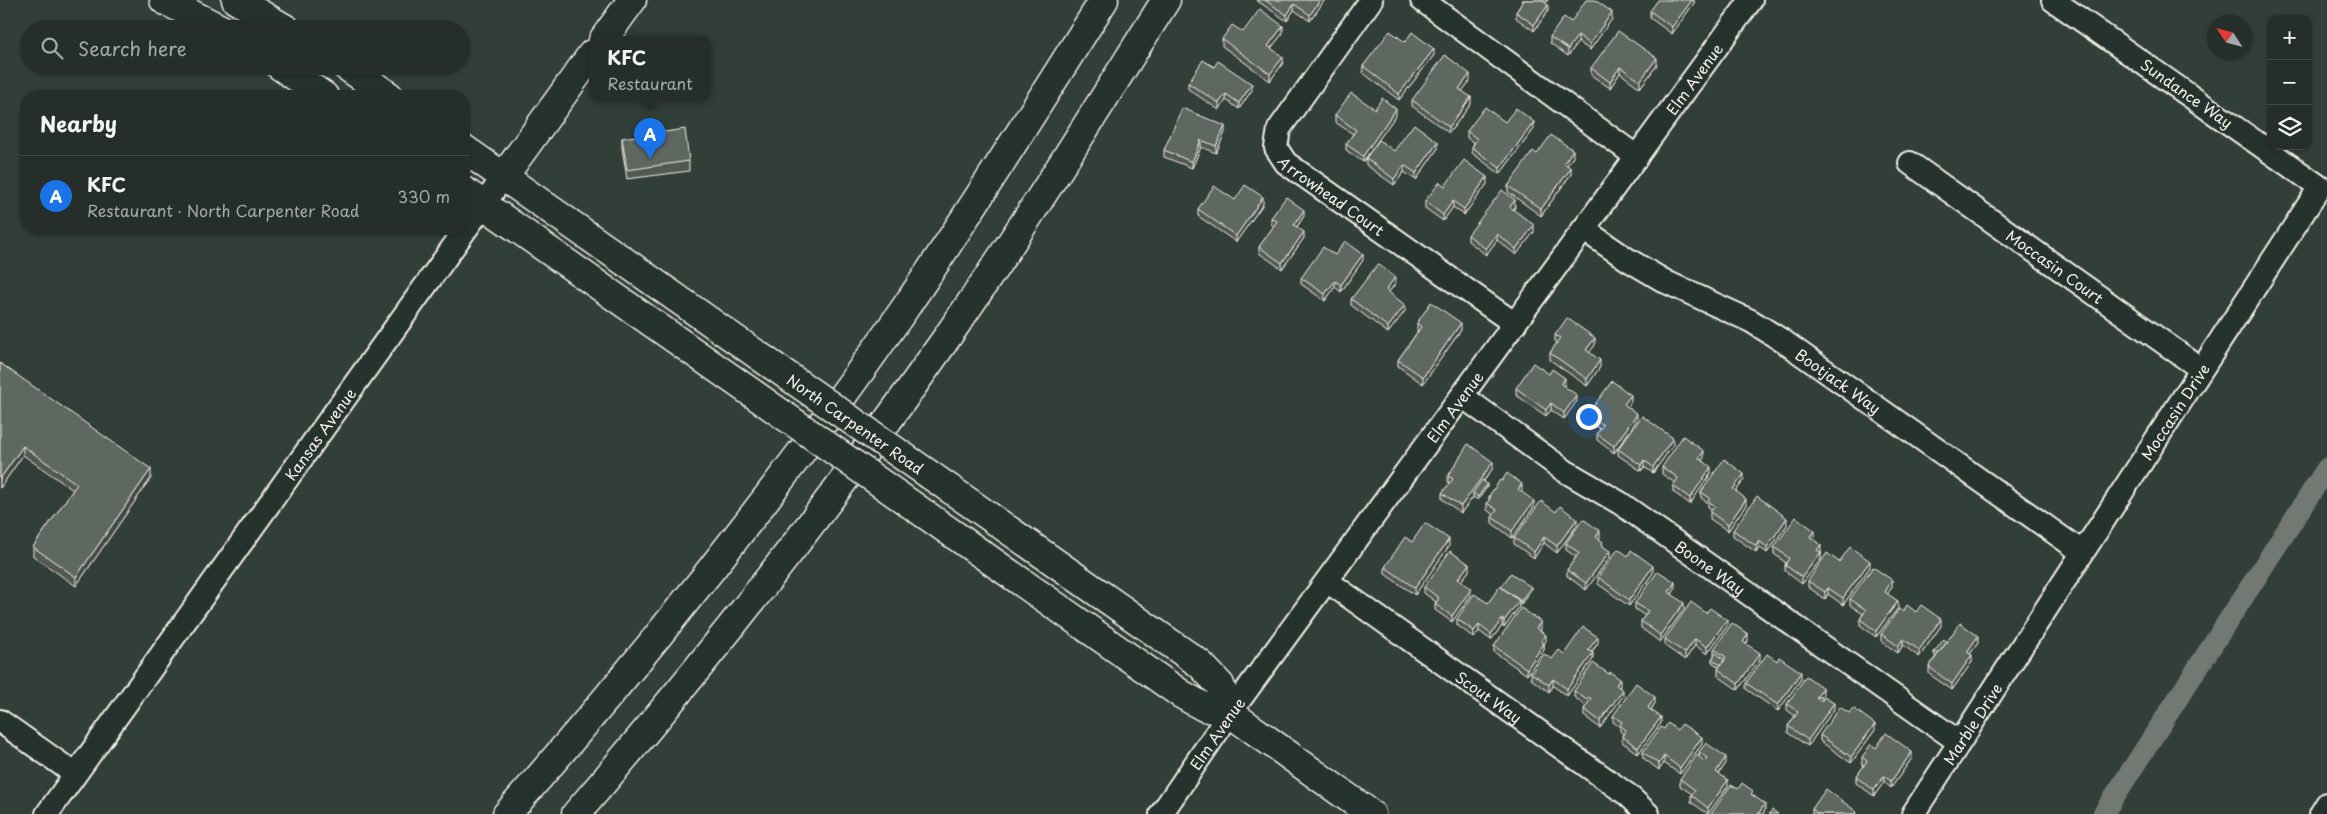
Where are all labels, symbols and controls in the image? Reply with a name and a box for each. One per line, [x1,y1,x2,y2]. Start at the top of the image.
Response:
north arrow [2207,15,2252,60]
map controls [2267,15,2312,150]
button: + [2267,15,2312,60]
search box [20,20,470,75]
icon: search [38,34,66,62]
text: Search here [78,34,187,62]
popup [589,36,711,101]
street label: Elm Avenue [1660,38,1728,119]
text: KFC [607,43,646,71]
street label: Sundance Way [2136,53,2238,133]
button: − [2267,60,2312,105]
text: Restaurant [607,71,693,95]
button: layers [2267,105,2312,150]
text: Nearby [40,107,117,139]
pin: A [634,118,666,159]
street label: Arrowhead Court [1273,152,1390,241]
text: KFC [87,170,126,198]
text: A [50,184,62,208]
text: 330 m [397,184,450,208]
text: Restaurant · North Carpenter Road [87,198,359,222]
street label: Moccasin Court [2002,223,2109,308]
street label: Bootjack Way [1791,342,1886,419]
street label: Moccasin Drive [2134,358,2214,464]
street label: Elm Avenue [1420,366,1488,447]
street label: North Carpenter Road [783,368,929,479]
street label: Kansas Avenue [278,383,361,485]
your location [1576,404,1602,430]
street label: Boone Way [1671,534,1751,600]
street label: Scout Way [1451,665,1527,728]
street label: Marble Drive [1937,678,2007,769]
street label: Elm Avenue [1183,692,1250,774]

